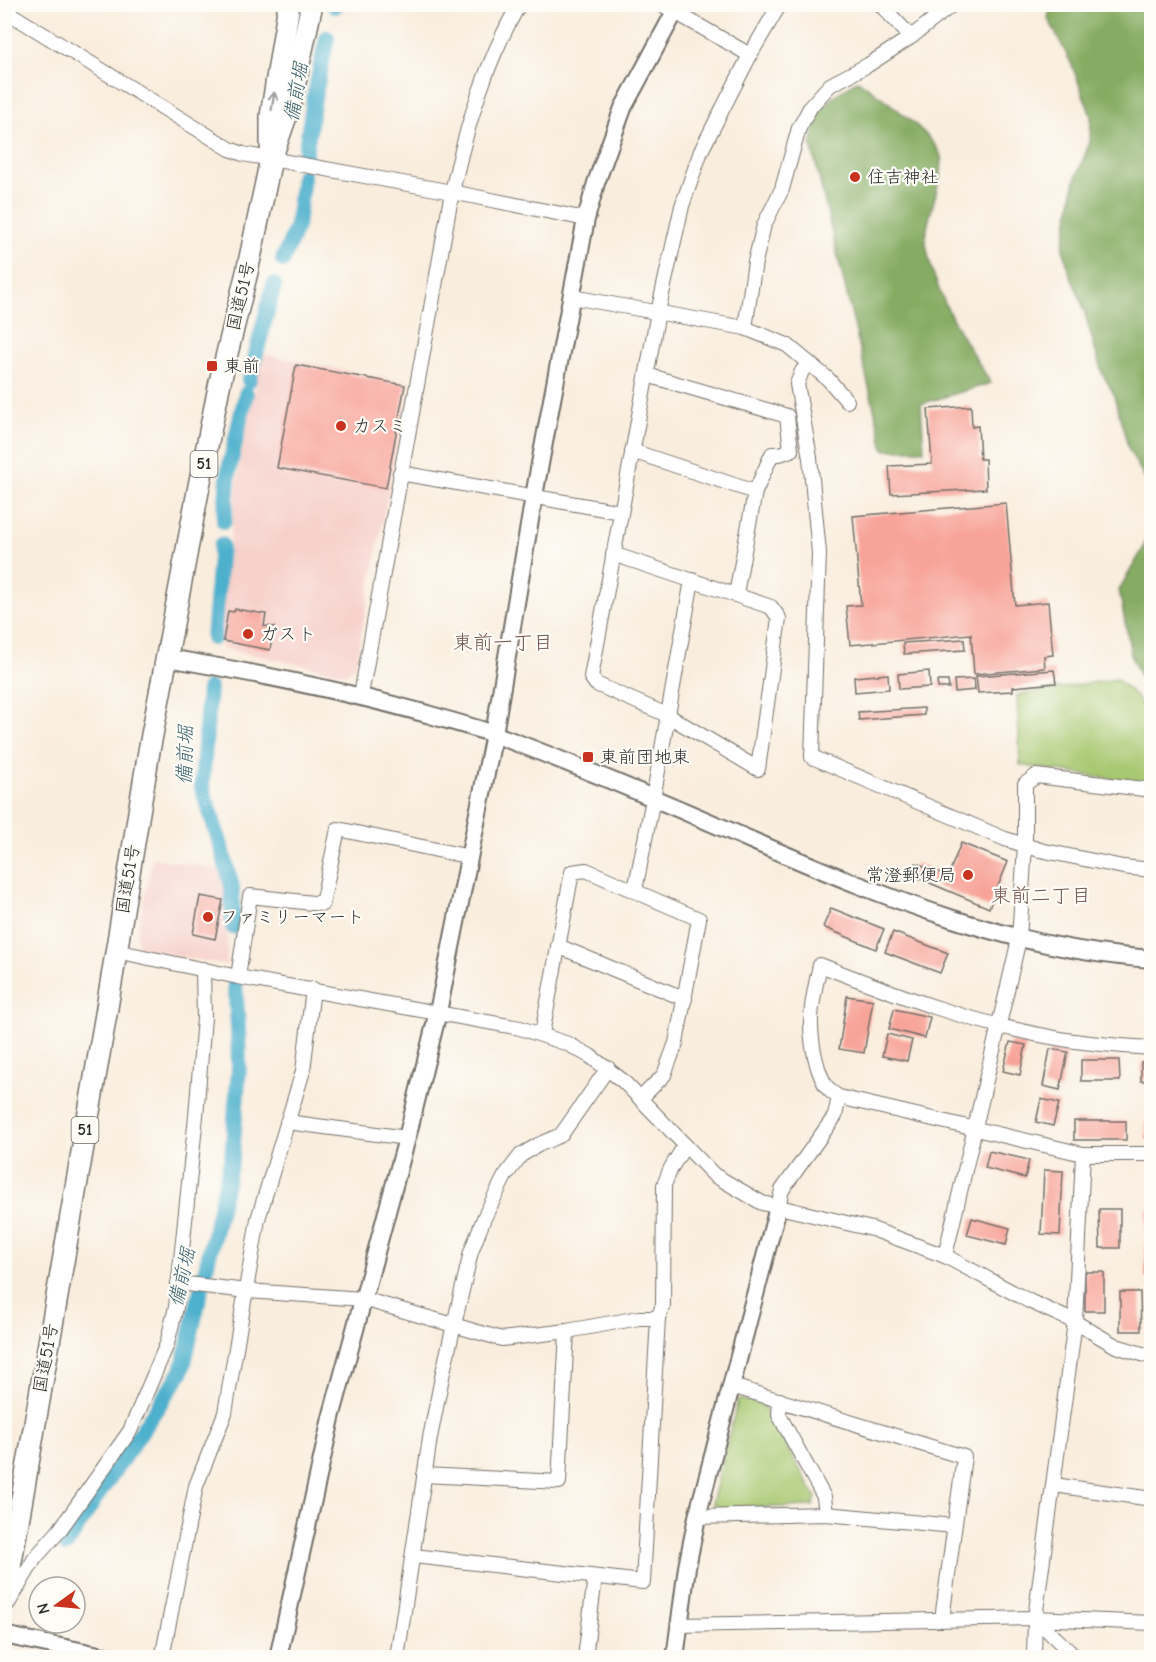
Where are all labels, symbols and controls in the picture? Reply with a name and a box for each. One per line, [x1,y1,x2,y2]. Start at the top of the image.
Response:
water label: 備前堀 [279,59,313,124]
one-way arrow [267,92,278,111]
place label: 住吉神社 [867,167,939,188]
marker: 住吉神社 [848,170,862,184]
street label: 国道51号 [223,259,259,333]
place label: 東前 [224,356,260,377]
marker: 東前 [205,359,219,373]
place label: カスミ [353,416,407,437]
marker: カスミ [334,419,348,433]
road number: 51 [190,451,218,477]
place label: ガスト [260,624,316,645]
marker: ガスト [241,627,255,641]
district label: 東前一丁目 [453,631,553,654]
water label: 備前堀 [172,724,198,785]
place label: 東前団地東 [600,747,690,768]
marker: 東前団地東 [581,750,595,764]
street label: 国道51号 [112,842,144,916]
place label: 常澄郵便局 [866,865,956,886]
marker: 常澄郵便局 [961,868,975,882]
district label: 東前二丁目 [991,884,1091,907]
place label: ファミリーマート [220,907,364,928]
marker: ファミリーマート [201,910,215,924]
road number: 51 [72,1117,98,1143]
water label: 備前堀 [164,1244,200,1309]
street label: 国道51号 [30,1321,62,1395]
north arrow [27,1575,87,1635]
text: N [33,1601,54,1616]

